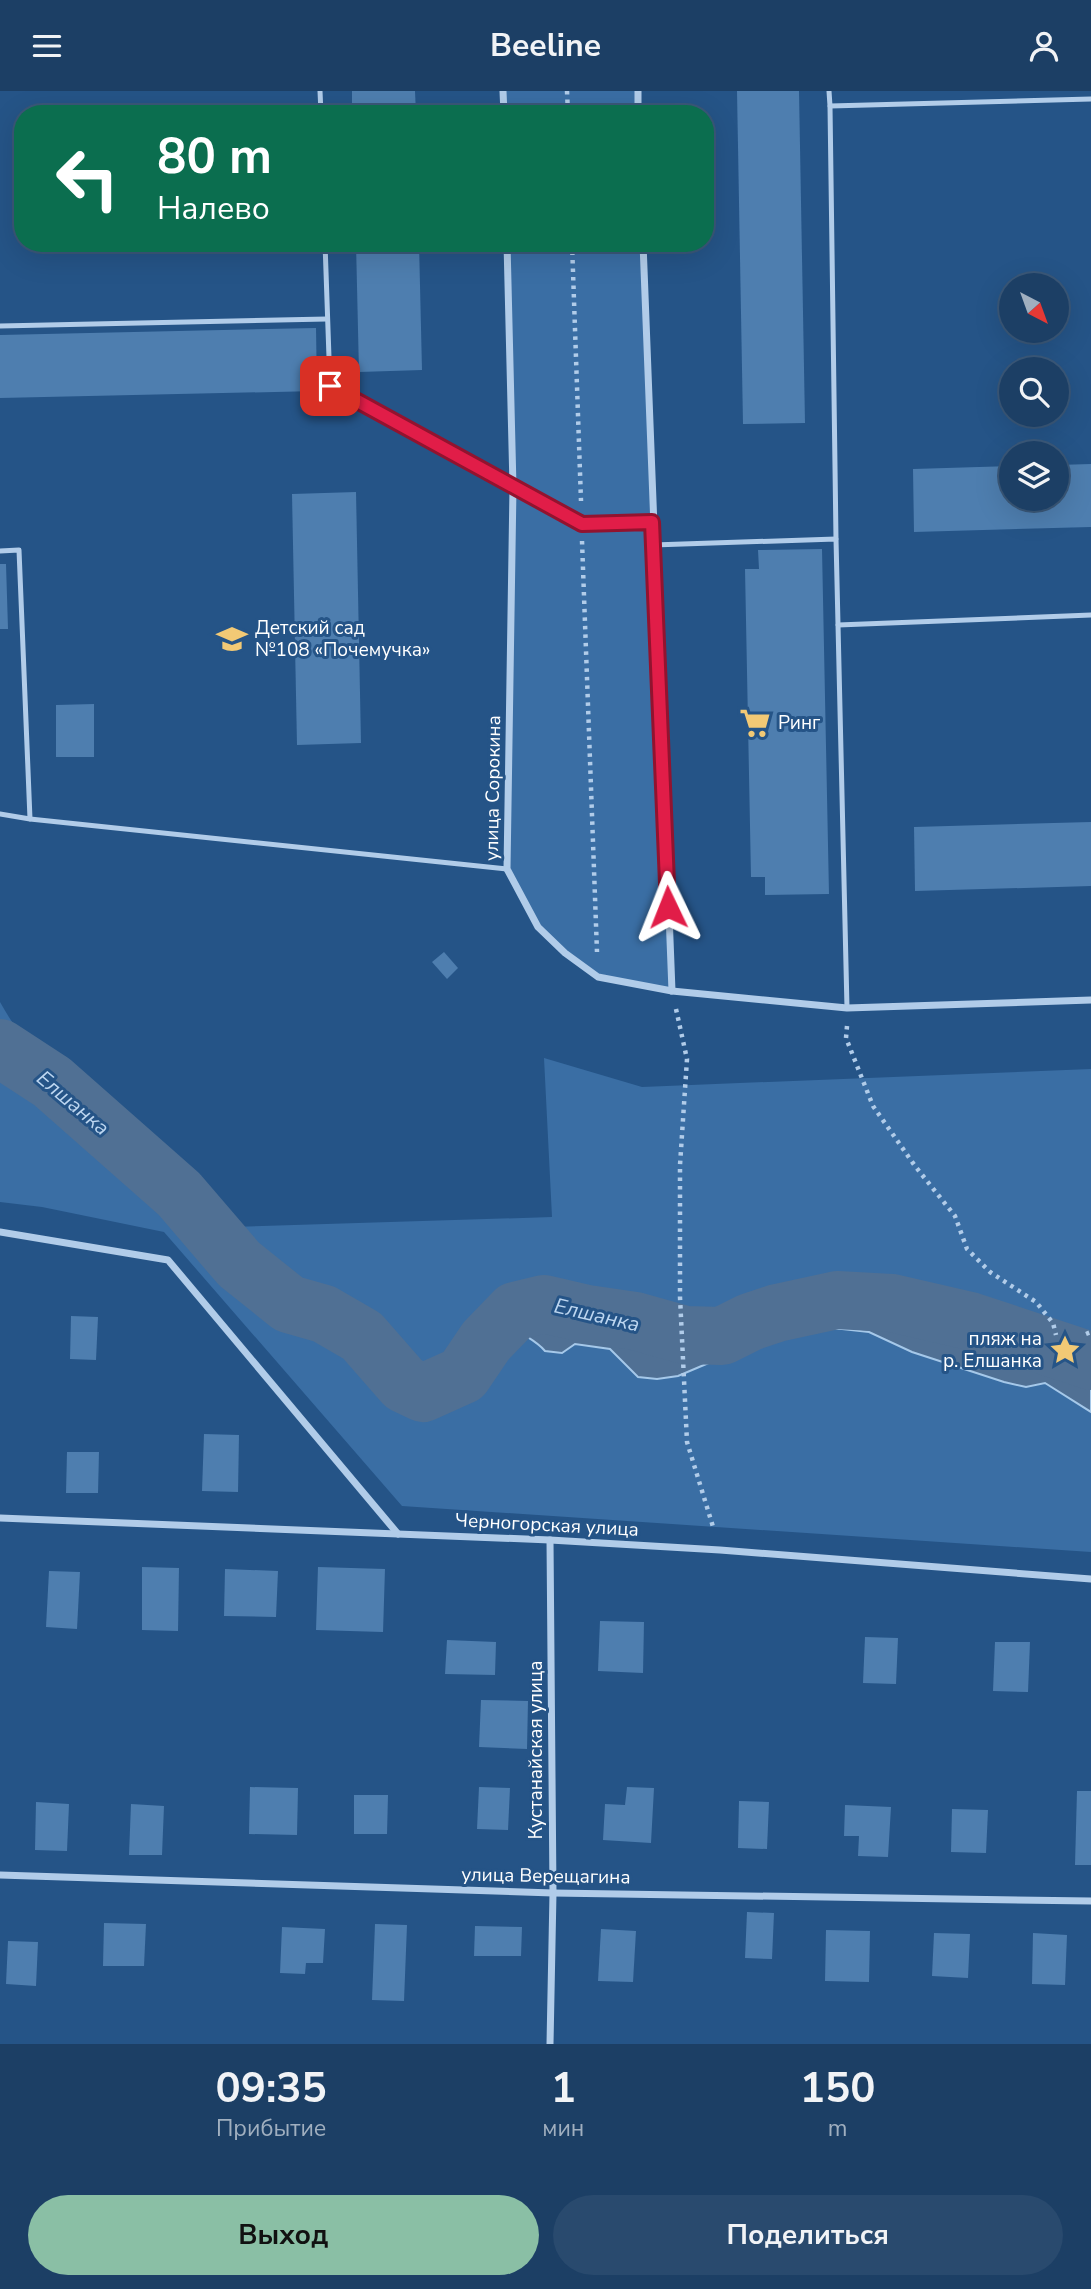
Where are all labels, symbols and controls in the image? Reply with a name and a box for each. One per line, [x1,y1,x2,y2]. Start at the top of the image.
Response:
text: Beeline [490,24,601,67]
icon: menu [28,27,66,65]
icon: person [1025,27,1063,65]
text: 80 m [157,123,272,190]
icon: left [42,133,133,224]
text: Налево [157,187,270,230]
north arrow [999,273,1069,343]
map controls [999,273,1069,511]
pin [300,356,360,416]
button: search [999,357,1069,427]
icon: arrive [311,367,349,405]
button: layers [999,441,1069,511]
place label: Детский сад №108 «Почемучка» [255,615,430,663]
school or university icon: Детский сад №108 «Почемучка» [215,622,249,656]
supermarket icon: Ринг [738,706,772,740]
place label: Ринг [778,710,820,736]
street label: улица Сорокина [479,715,507,861]
position arrow [631,870,705,944]
water label: Елшанка [31,1064,115,1142]
water label: Елшанка [551,1292,643,1338]
place label: пляж на р. Елшанка [943,1326,1042,1374]
place icon: пляж на р. Елшанка [1048,1333,1082,1367]
street label: Черногорская улица [454,1507,640,1543]
street label: Кустанайская улица [523,1660,549,1840]
street label: улица Верещагина [461,1862,631,1890]
text: 09:35 [216,2060,327,2117]
text: 1 [551,2060,576,2117]
text: 150 [800,2060,875,2117]
text: Прибытие [216,2113,326,2144]
text: мин [542,2113,584,2144]
text: m [828,2113,848,2144]
button: Выход [28,2195,539,2275]
button: Поделиться [553,2195,1063,2275]

